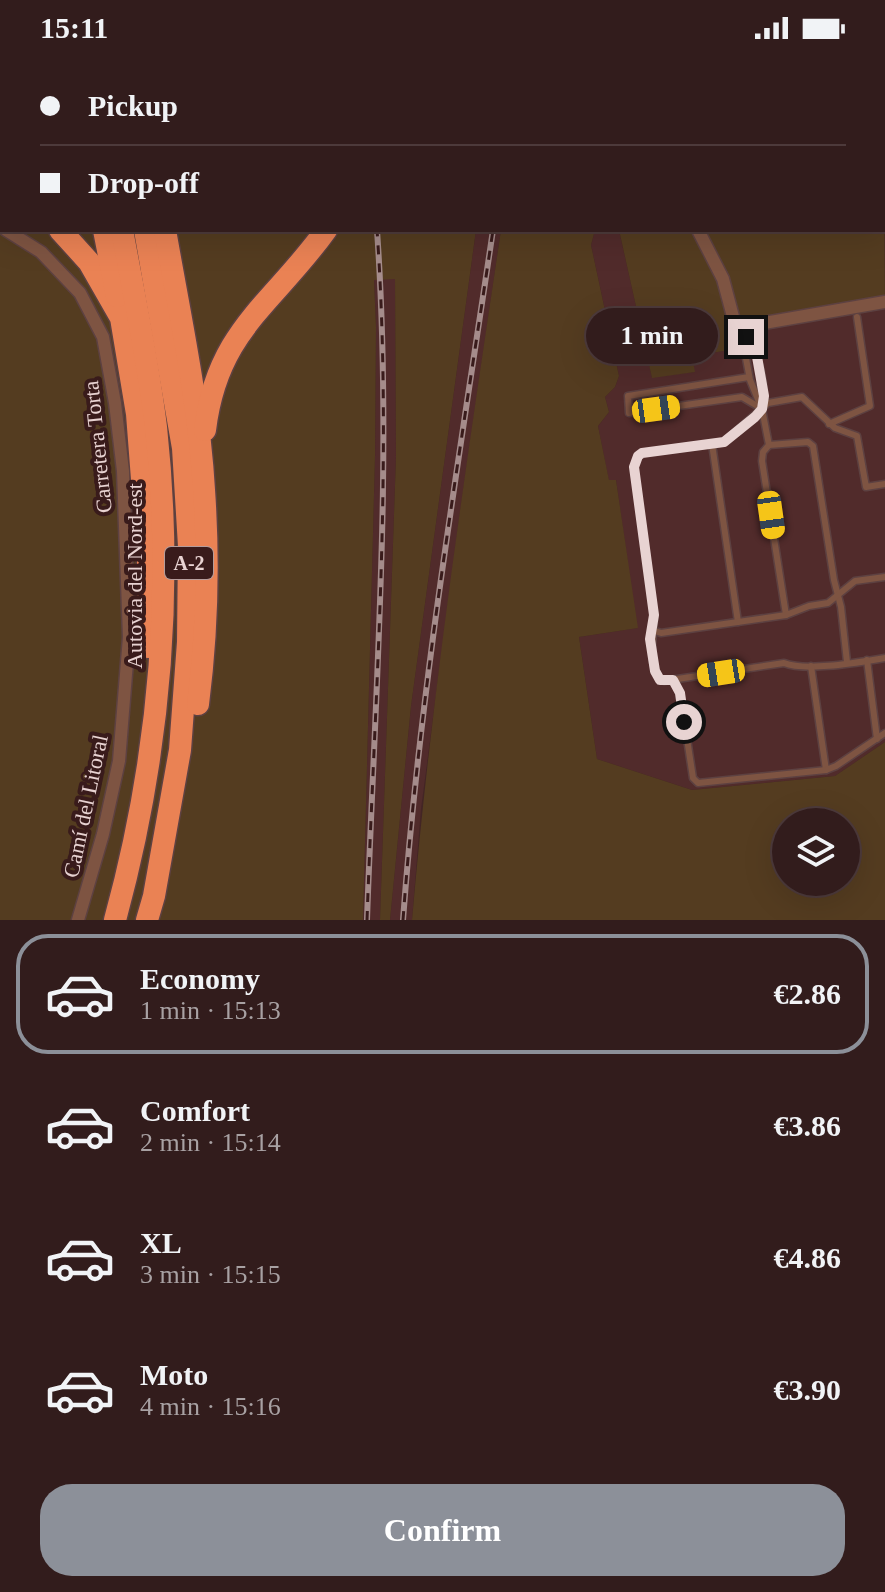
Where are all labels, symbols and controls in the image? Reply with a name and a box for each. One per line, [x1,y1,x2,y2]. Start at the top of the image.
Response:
text: 15:11 [40,11,108,44]
text: Pickup [88,89,178,122]
text: Drop-off [88,166,199,199]
callout: 1 min [586,309,718,365]
route end [728,319,764,355]
text: 1 min [621,321,683,350]
street label: Carretera Torta [78,379,117,514]
car [631,394,681,424]
street label: Autovia del Nord-est [122,483,147,669]
car [756,490,786,540]
road number: A-2 [165,547,213,579]
car [695,657,747,689]
route start [666,704,702,740]
street label: Camí del Litoral [58,732,113,880]
map controls [772,808,860,896]
button: layers [772,808,860,896]
icon: car [44,958,116,1030]
text: Economy [140,962,260,995]
text: €2.86 [774,977,841,1010]
text: 1 min · 15:13 [140,996,281,1025]
icon: car [44,1090,116,1162]
text: Comfort [140,1094,250,1127]
text: €3.86 [774,1109,841,1142]
text: 2 min · 15:14 [140,1128,281,1157]
icon: car [44,1222,116,1294]
text: XL [140,1226,182,1259]
text: €4.86 [774,1241,841,1274]
text: 3 min · 15:15 [140,1260,281,1289]
icon: car [44,1354,116,1426]
text: Moto [140,1358,208,1391]
text: €3.90 [774,1373,841,1406]
text: 4 min · 15:16 [140,1392,281,1421]
button: Confirm [40,1484,845,1576]

